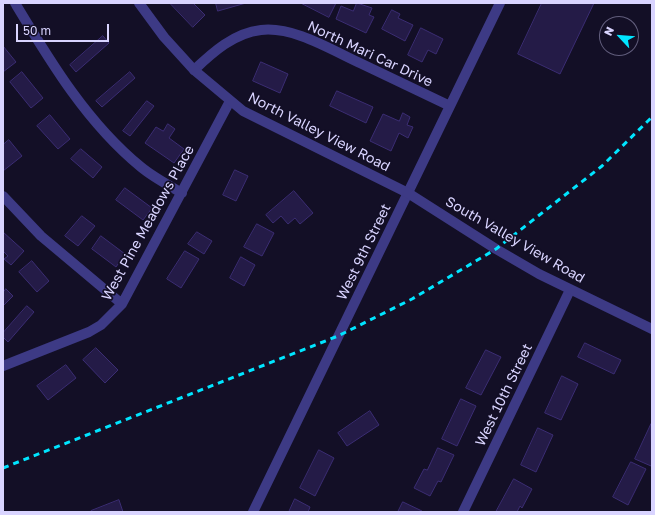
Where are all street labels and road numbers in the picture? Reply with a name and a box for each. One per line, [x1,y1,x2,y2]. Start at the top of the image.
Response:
street label: North Mari Car Drive [305,18,435,90]
street label: North Valley View Road [245,89,393,175]
street label: West Pine Meadows Place [98,142,198,304]
street label: South Valley View Road [442,193,588,287]
street label: West 9th Street [333,201,395,303]
street label: West 10th Street [472,341,536,449]

